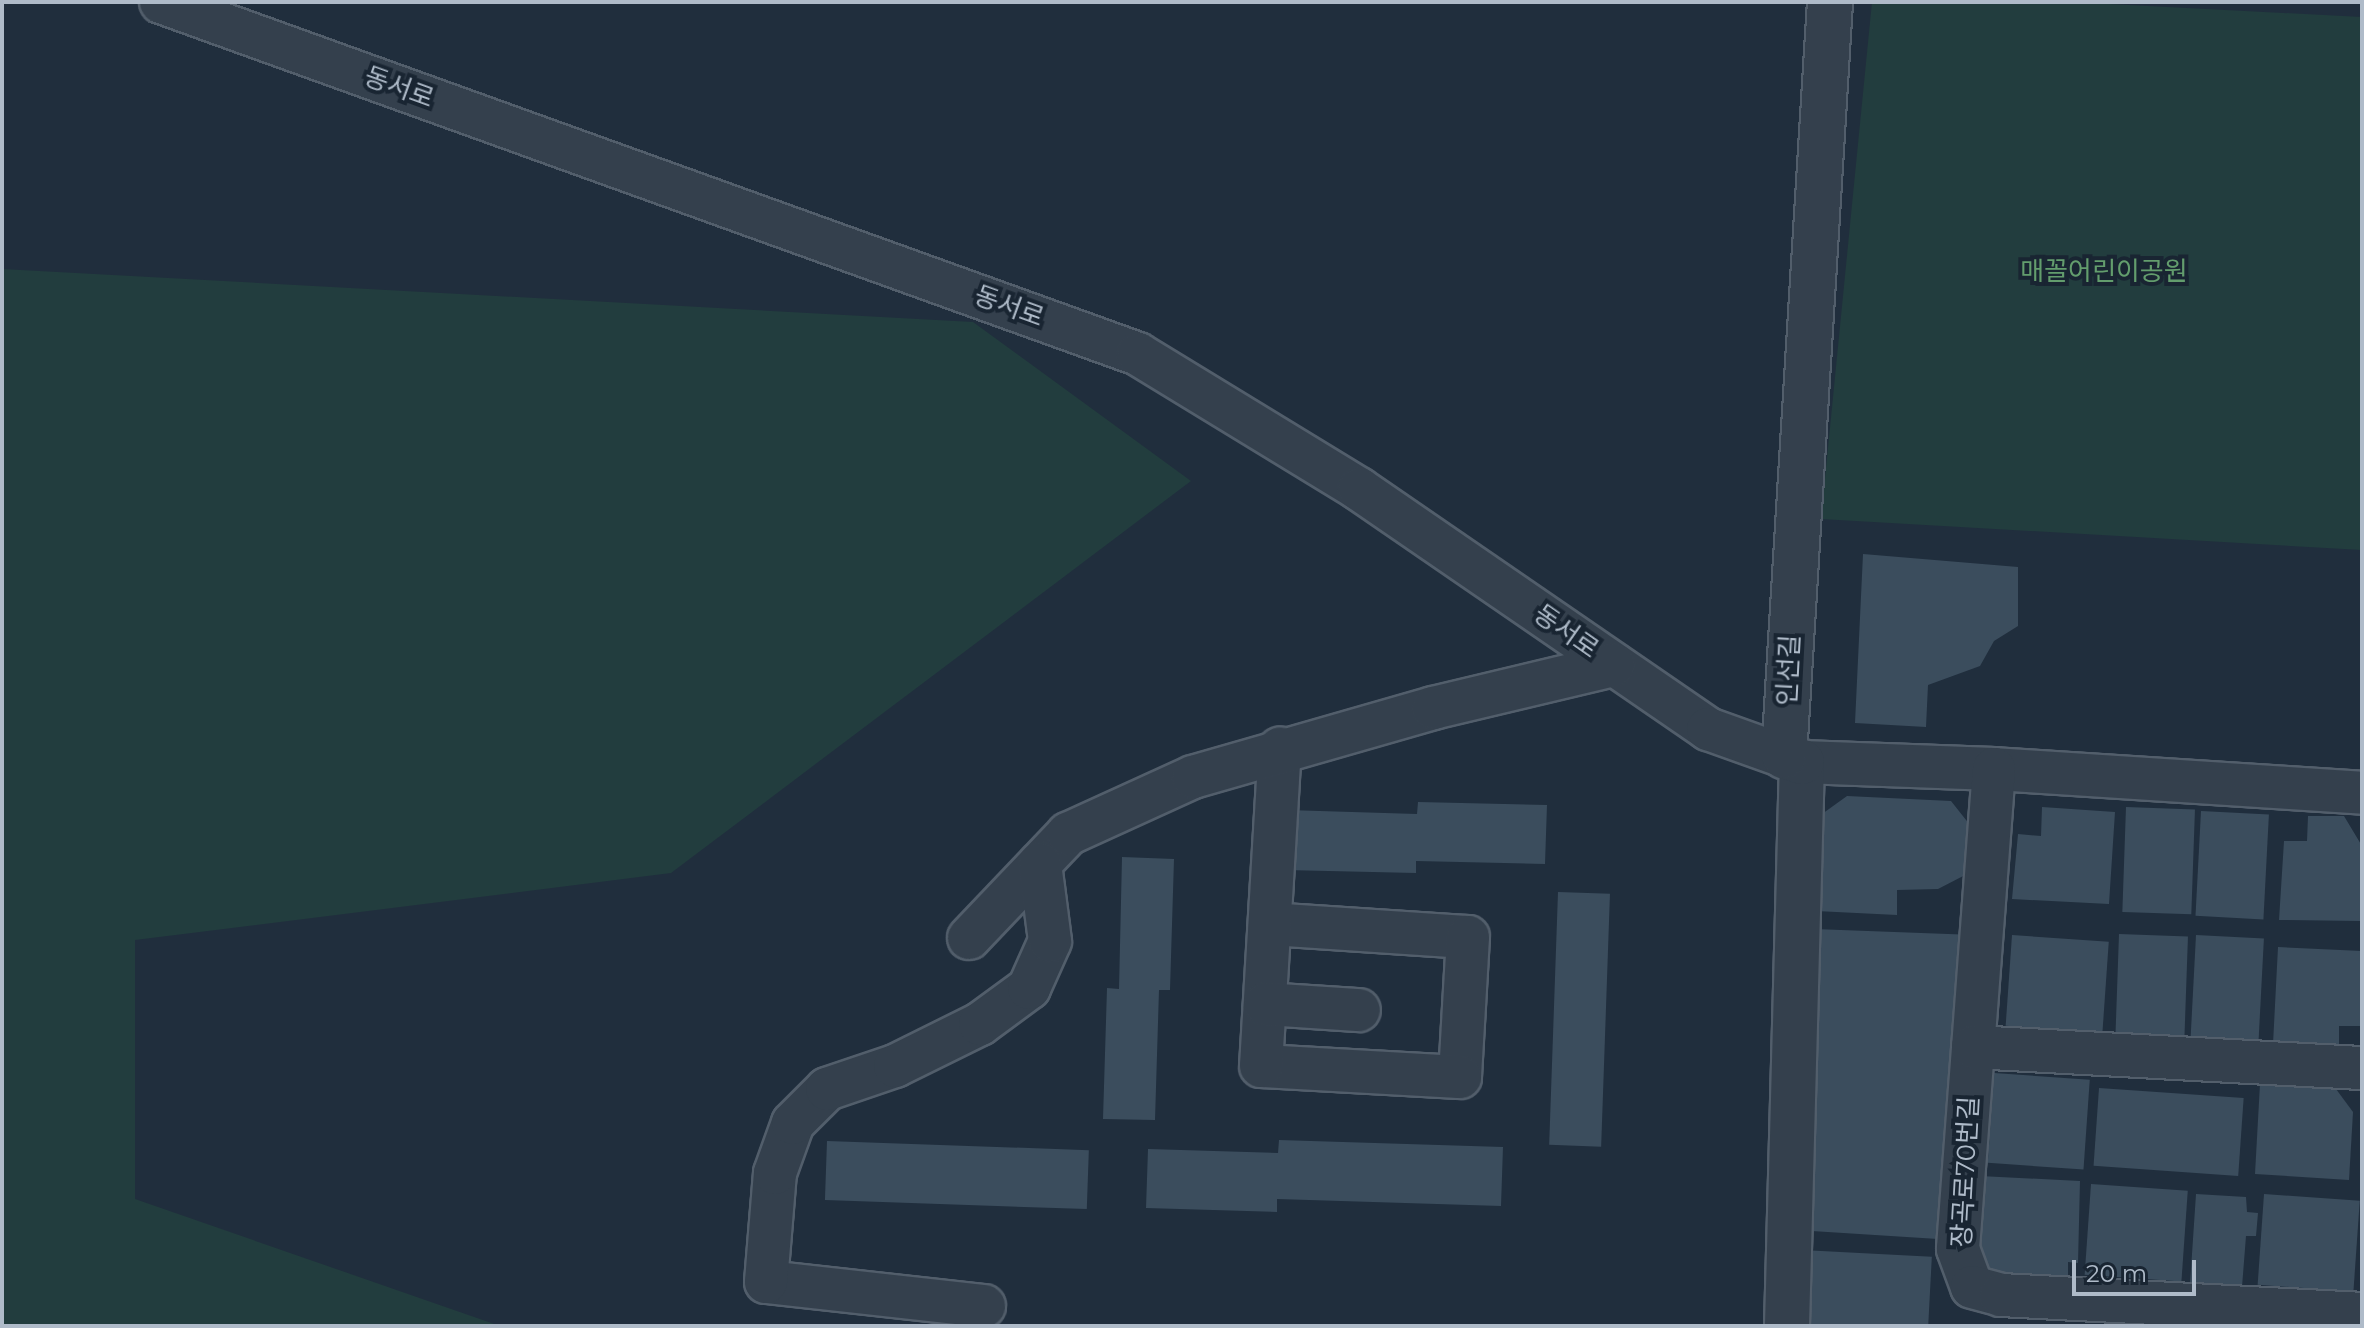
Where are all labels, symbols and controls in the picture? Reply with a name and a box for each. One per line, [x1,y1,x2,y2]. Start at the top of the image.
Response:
street label: 동서로 [360,61,438,115]
park label: 매꼴어린이공원 [2020,256,2188,288]
street label: 동서로 [970,280,1048,334]
street label: 동서로 [1528,599,1604,665]
street label: 인선길 [1772,633,1806,707]
street label: 장곡로70번길 [1946,1095,1986,1249]
scale bar [2076,1244,2200,1294]
text: 20 m [2086,1259,2147,1288]

